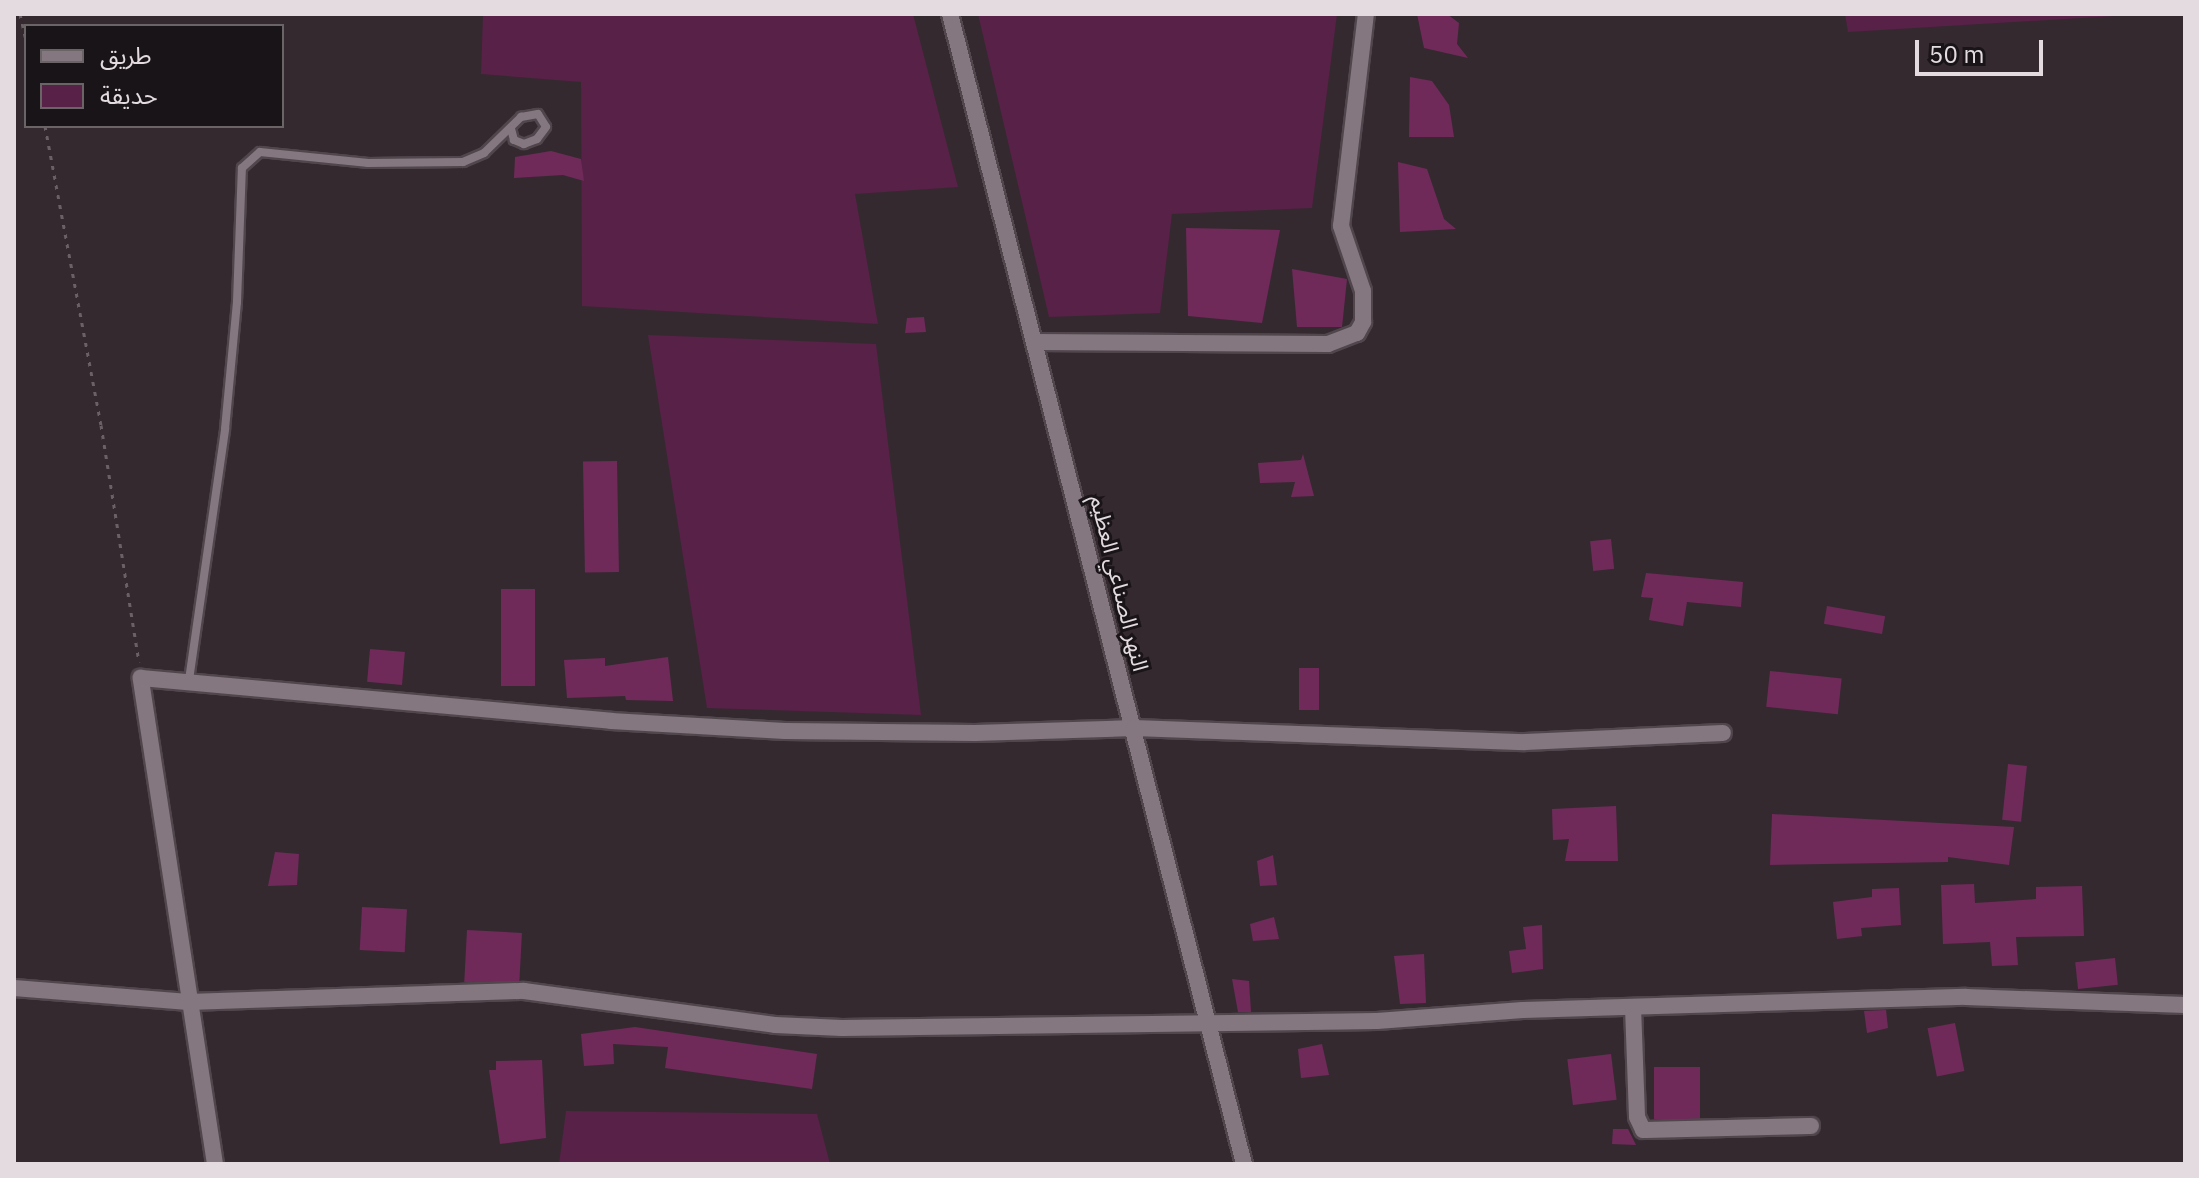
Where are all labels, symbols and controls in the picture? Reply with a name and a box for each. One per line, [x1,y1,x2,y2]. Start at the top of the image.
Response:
legend [24,24,284,128]
scale bar [1919,24,2047,74]
text: 50 m [1929,38,1984,70]
text: طريق [100,39,152,71]
text: حديقة [100,79,158,111]
street label: النهر الصناعي العظيم [1085,492,1155,674]

